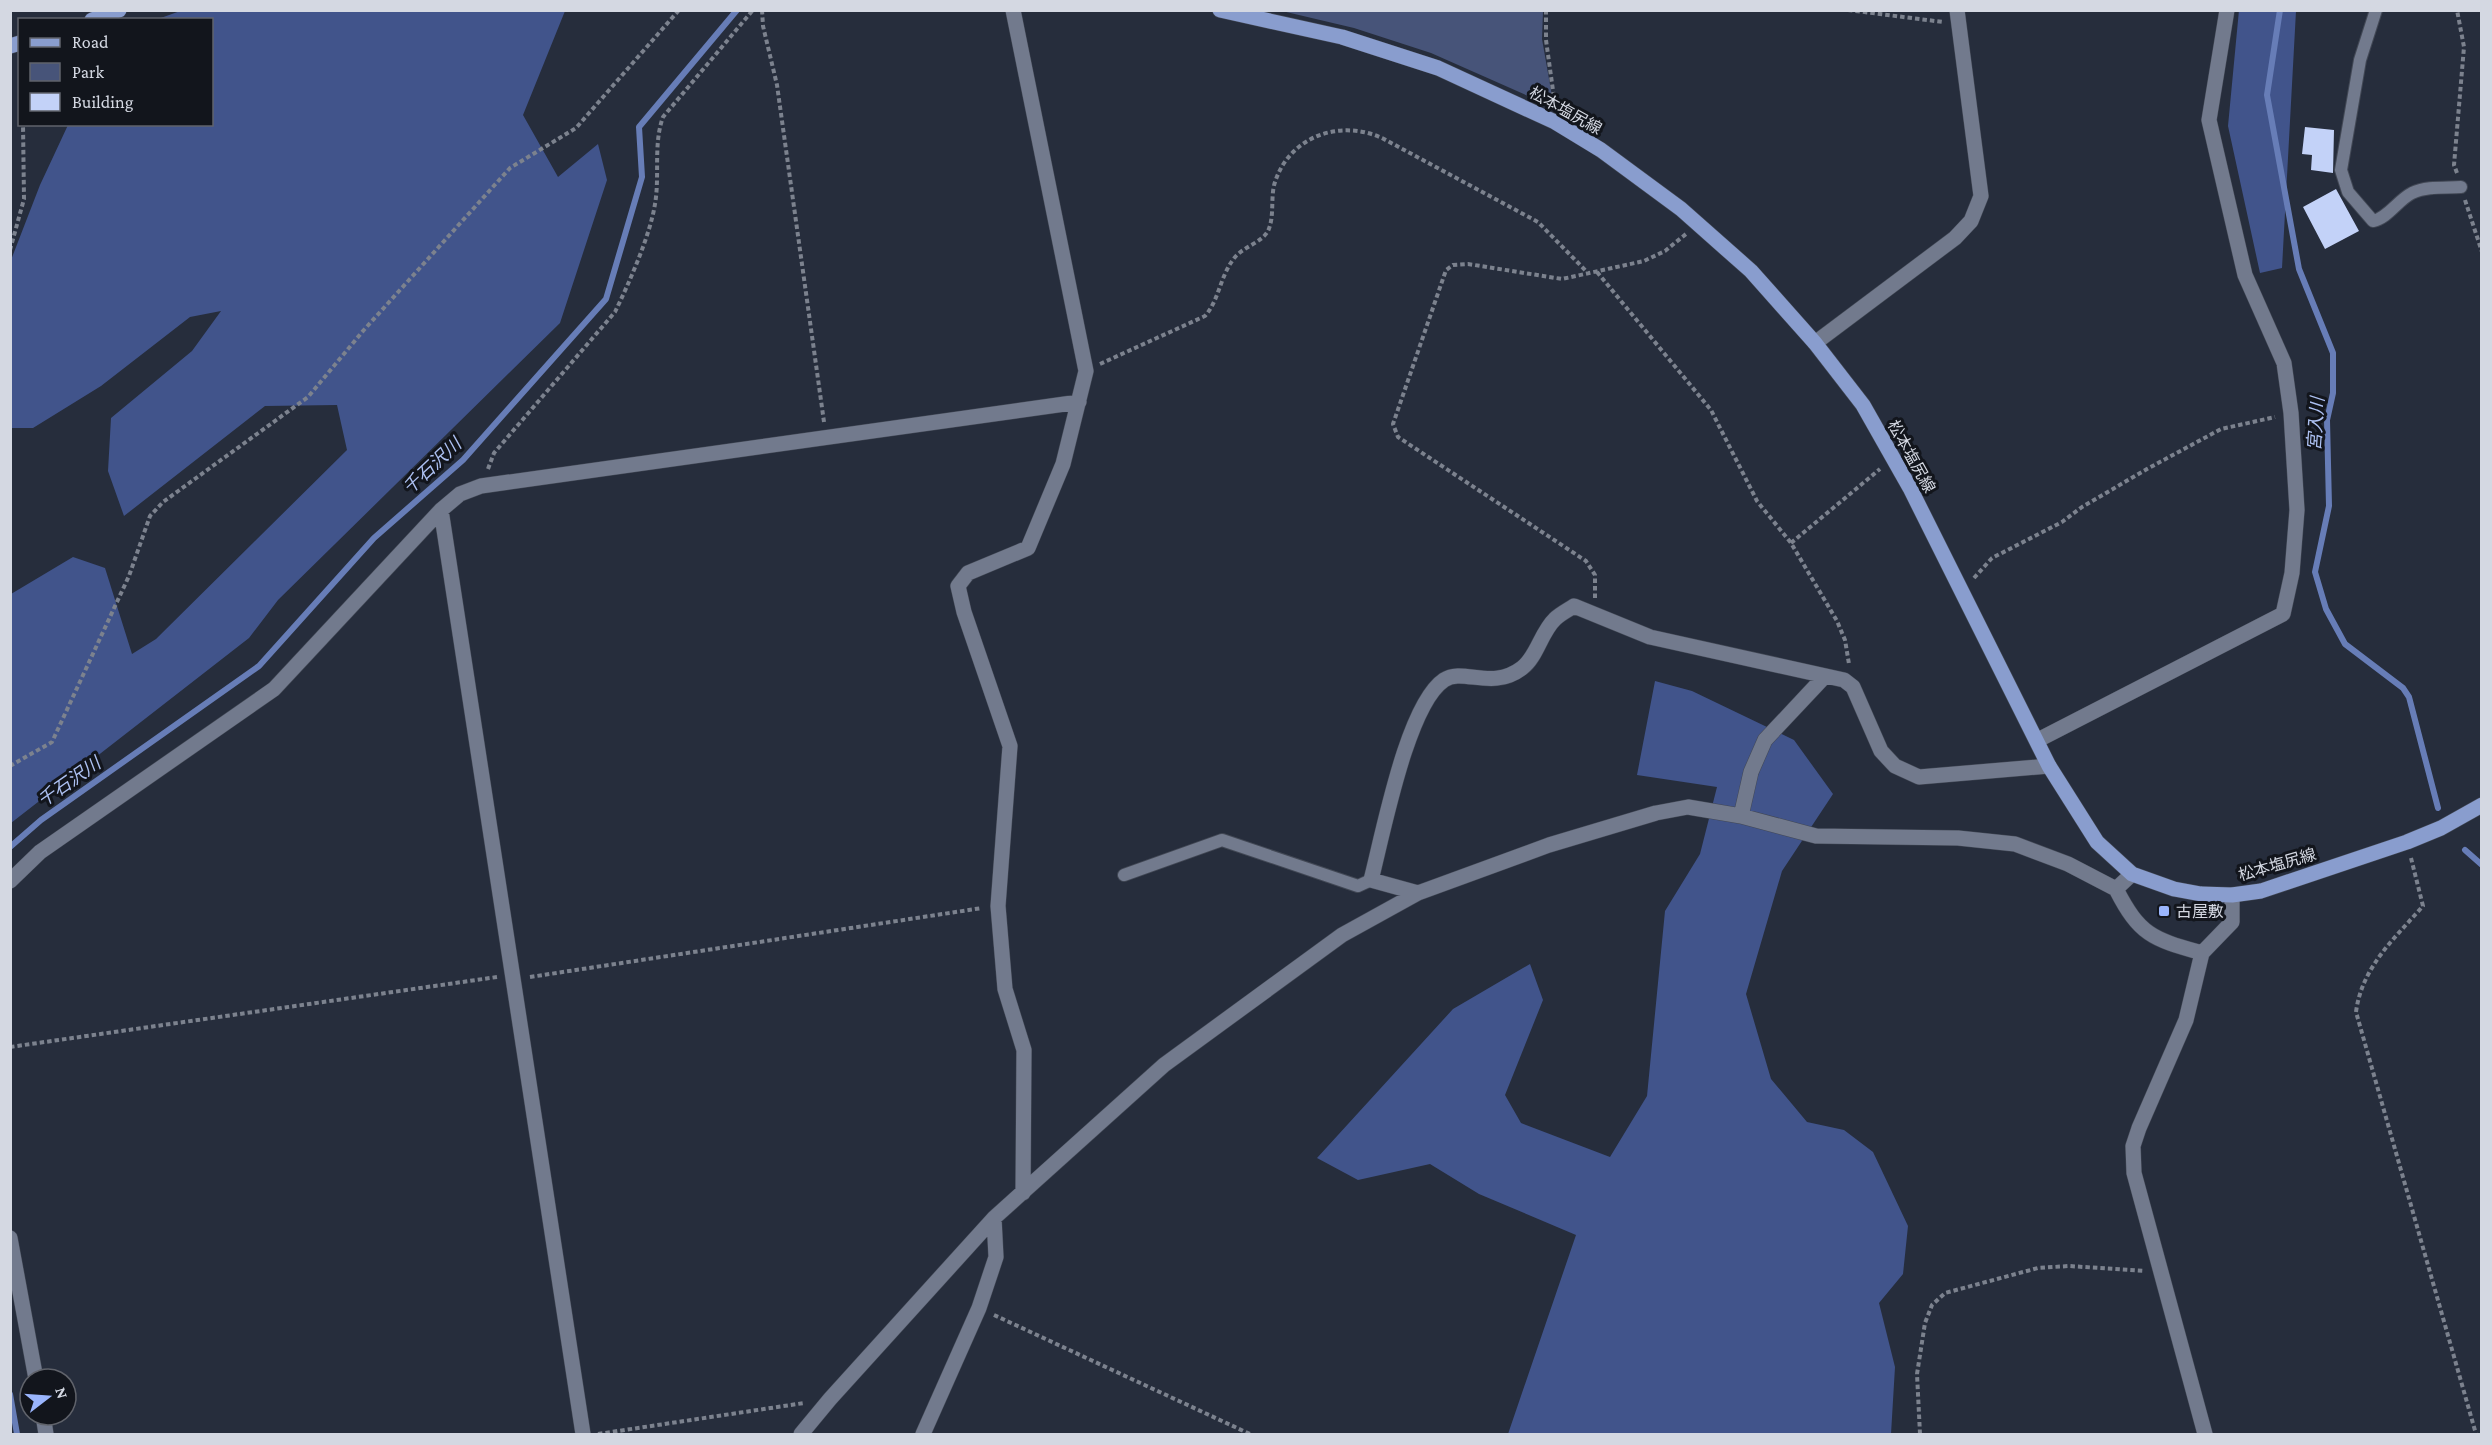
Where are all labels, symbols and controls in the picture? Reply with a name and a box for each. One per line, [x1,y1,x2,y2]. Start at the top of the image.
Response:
legend [18,18,213,126]
text: Road [72,32,109,52]
text: Park [72,62,104,82]
street label: 松本塩尻線 [1527,84,1605,137]
text: Building [72,92,134,112]
water label: 宮入川 [2304,394,2328,452]
street label: 松本塩尻線 [1885,417,1938,495]
water label: 千石沢川 [399,433,467,498]
water label: 千石沢川 [34,752,106,811]
street label: 松本塩尻線 [2236,845,2318,884]
place label: 古屋敷 [2176,903,2224,920]
marker: 古屋敷 [2157,904,2171,918]
north arrow [18,1367,78,1427]
text: N [52,1385,72,1401]

